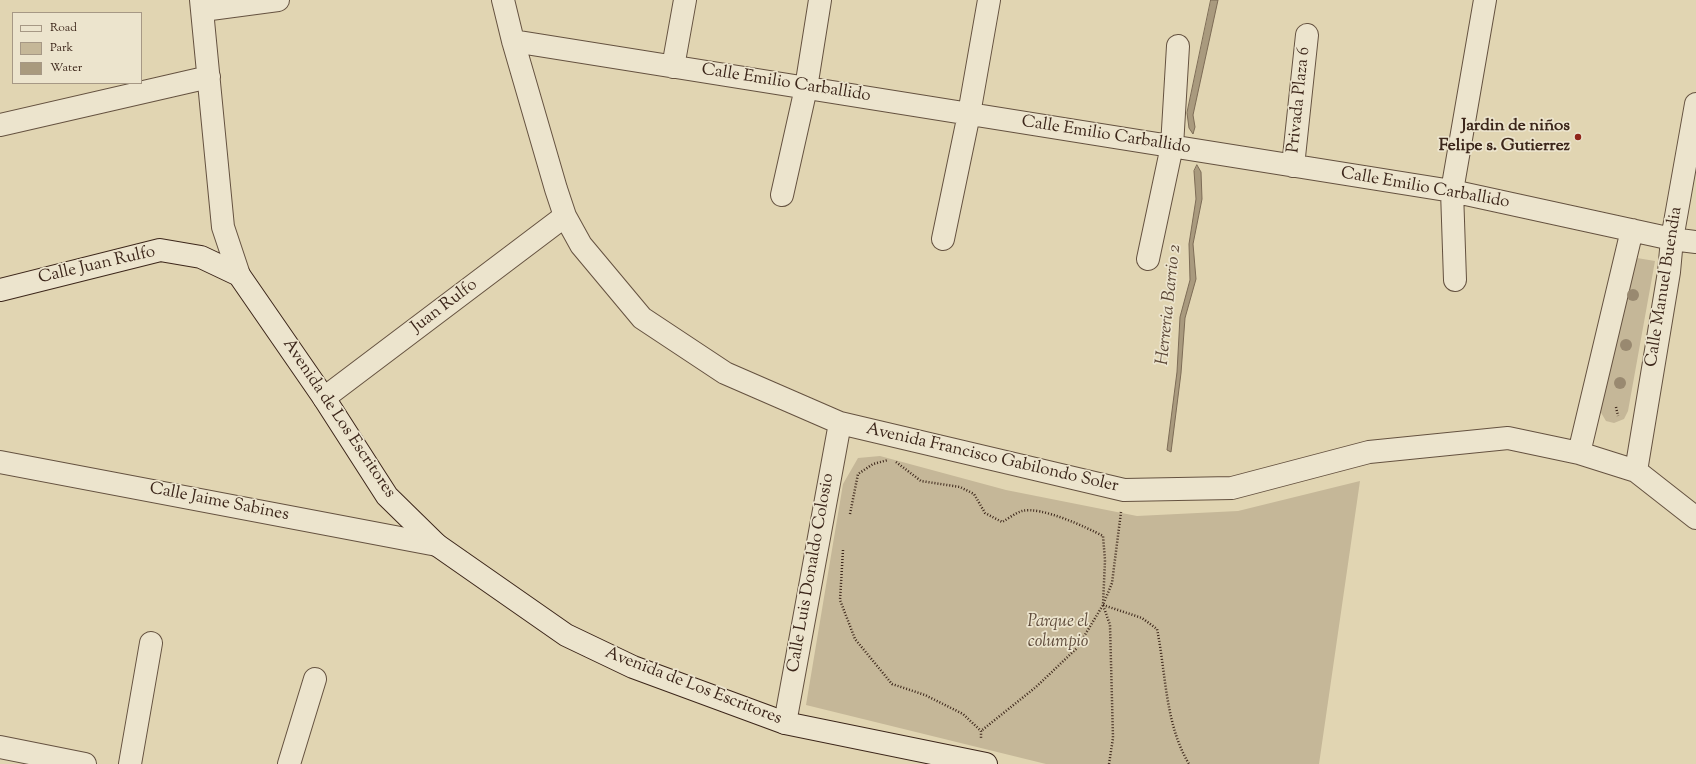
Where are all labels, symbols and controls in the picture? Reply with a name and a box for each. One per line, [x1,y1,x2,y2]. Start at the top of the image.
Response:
legend [12,12,142,84]
text: Road [50,19,77,37]
text: Park [50,39,73,57]
street label: Privada Plaza 6 [1284,46,1316,154]
text: Water [50,59,82,77]
street label: Calle Emilio Carballido [700,61,872,107]
street label: Calle Emilio Carballido [1020,113,1192,159]
place label: Jardin de niños Felipe s. Gutierrez [1439,117,1570,157]
marker: Jardin de niños Felipe s. Gutierrez [1573,132,1583,142]
street label: Calle Emilio Carballido [1339,164,1511,214]
street label: Calle Manuel Buendia [1642,205,1688,369]
street label: Calle Juan Rulfo [37,243,157,289]
water label: Herreria Barrio 2 [1153,244,1187,366]
street label: Juan Rulfo [408,276,482,338]
street label: Avenida de Los Escritores [277,335,399,503]
street label: Avenida Francisco Gabilondo Soler [864,420,1120,498]
street label: Calle Luis Donaldo Colosio [784,472,840,674]
street label: Calle Jaime Sabines [148,479,290,527]
park label: Parque el columpio [1027,613,1089,653]
street label: Avenida de Los Escritores [602,644,784,730]

